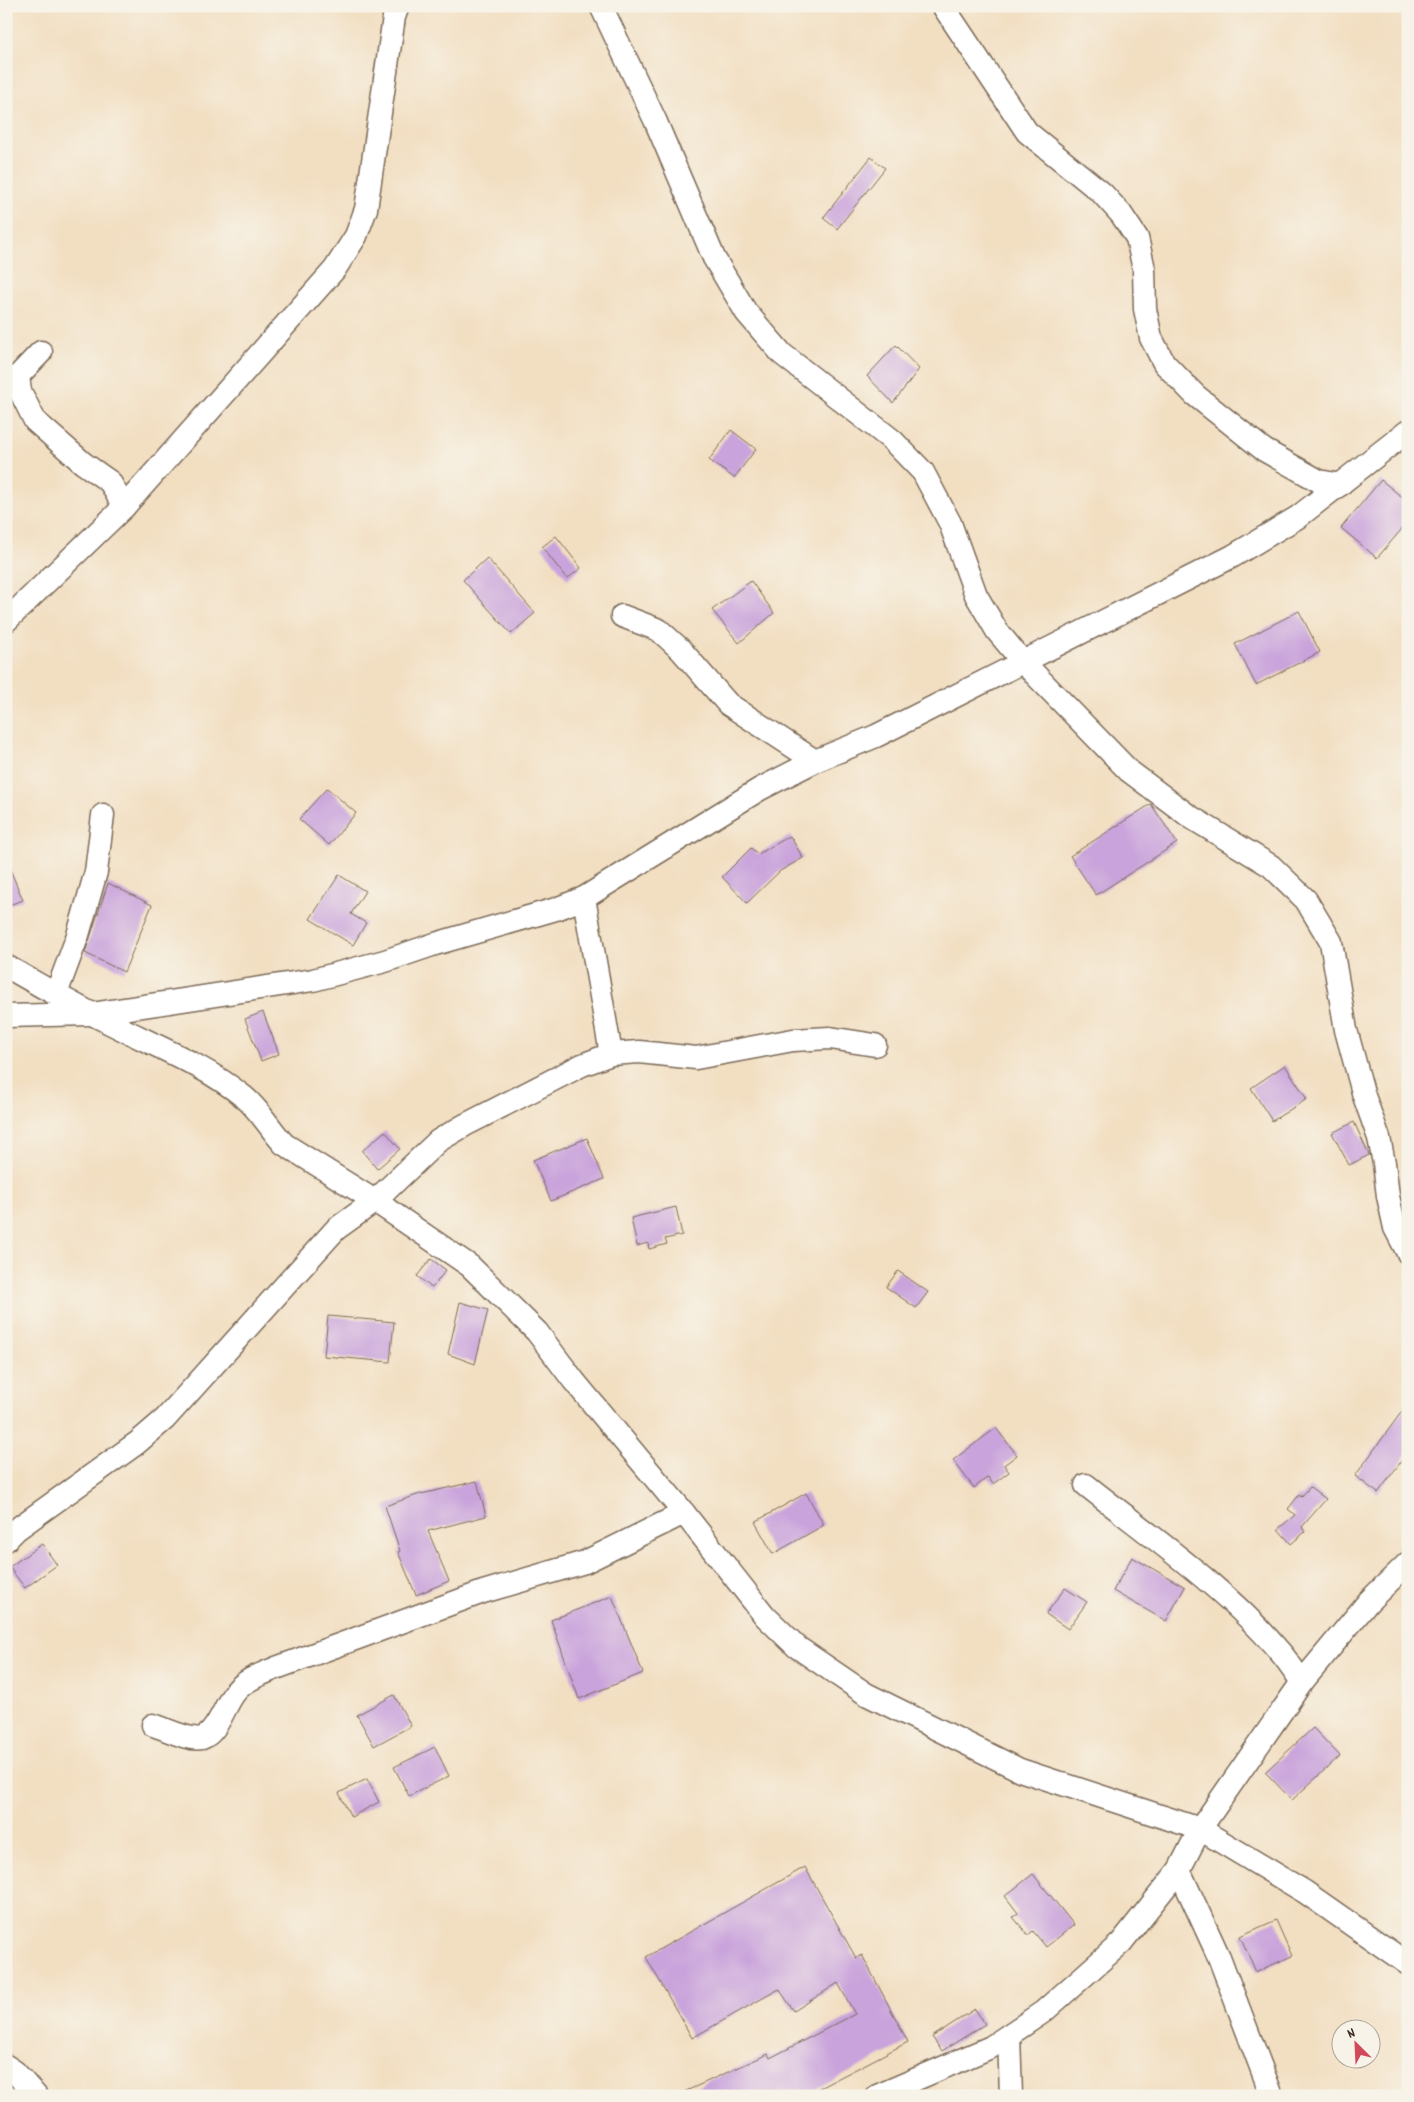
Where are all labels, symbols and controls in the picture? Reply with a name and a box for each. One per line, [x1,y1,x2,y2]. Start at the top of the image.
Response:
north arrow [1332,2020,1382,2070]
text: N [1344,2023,1359,2044]

